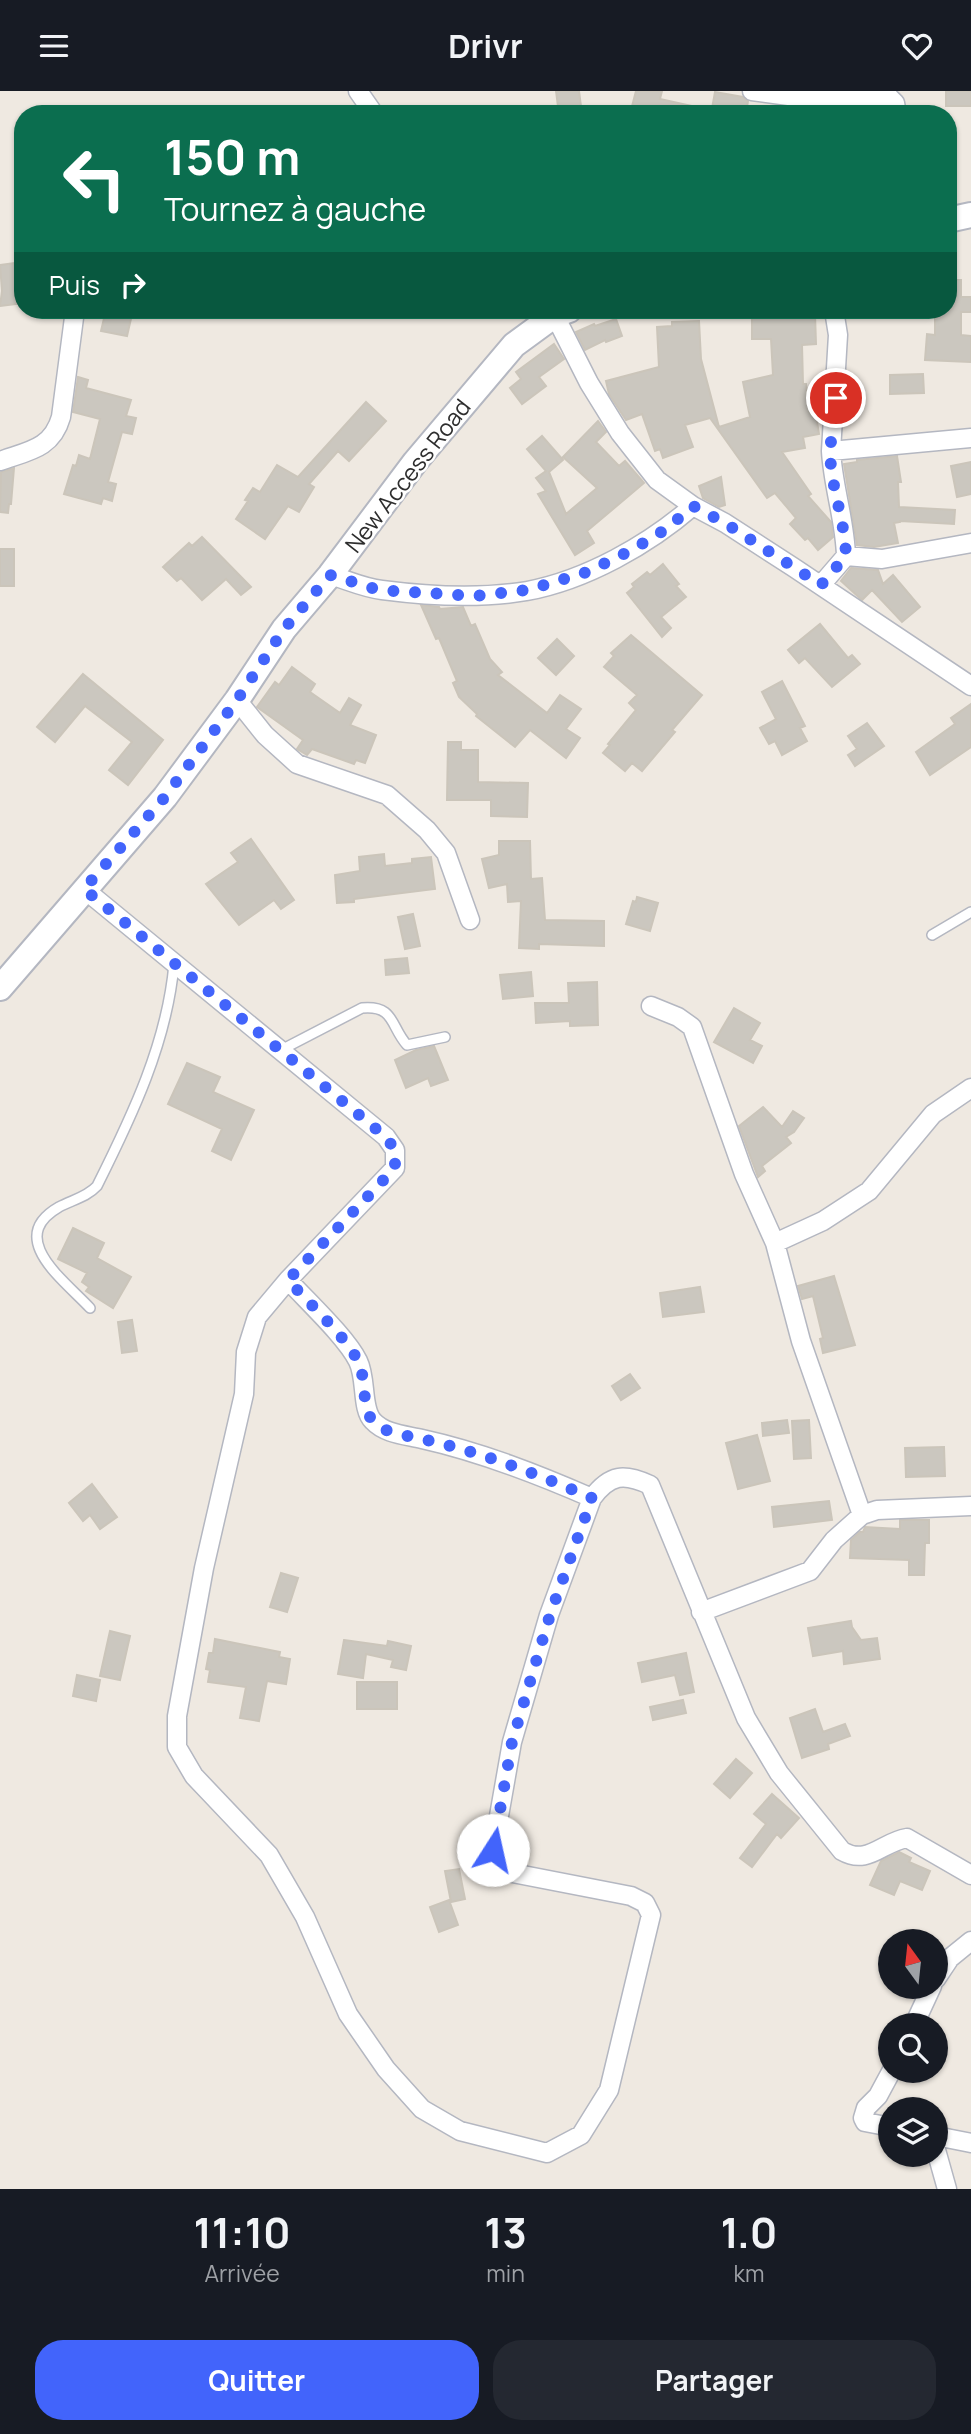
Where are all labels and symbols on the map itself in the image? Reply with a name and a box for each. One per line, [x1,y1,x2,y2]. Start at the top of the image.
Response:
pin [806,368,866,428]
street label: New Access Road [337,392,477,559]
position arrow [456,1813,530,1887]
north arrow [878,1929,948,1999]

